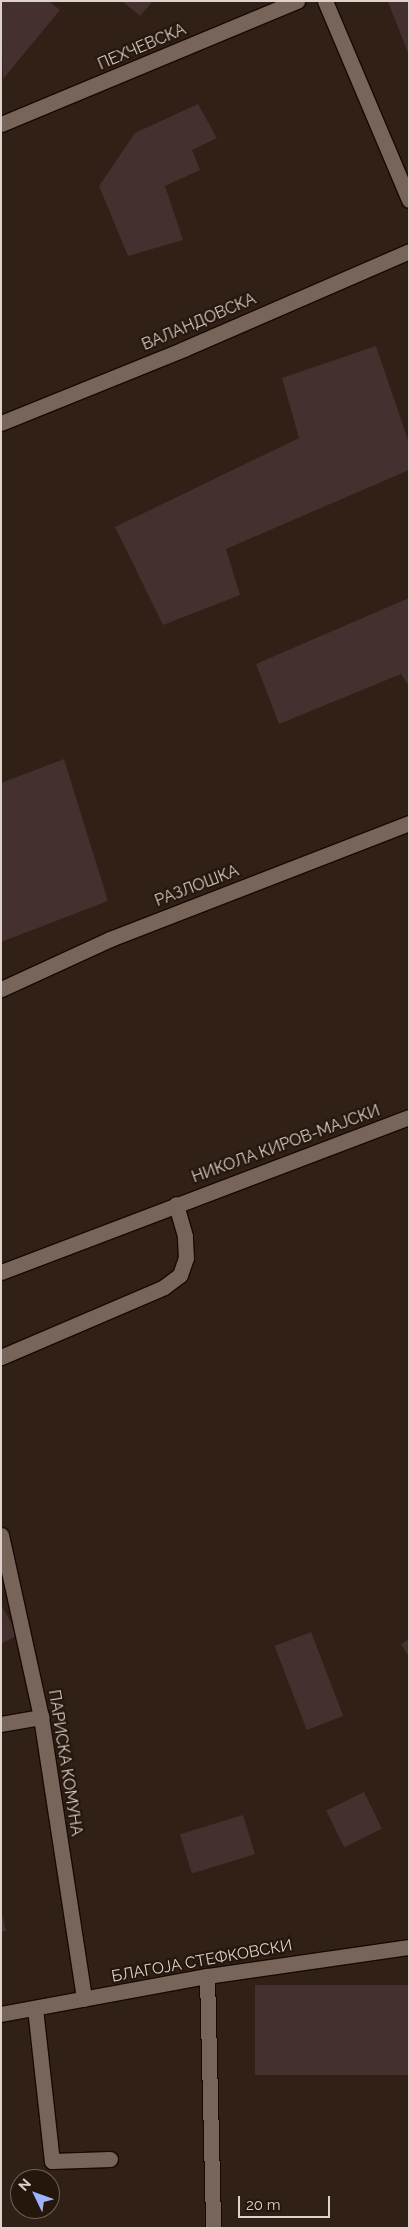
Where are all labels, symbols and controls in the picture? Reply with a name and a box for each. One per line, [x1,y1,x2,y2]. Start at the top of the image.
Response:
street label: ПЕХЧЕВСКА [95,20,189,74]
street label: ВАЛАНДОВСКА [139,289,259,355]
street label: РАЗЛОШКА [152,861,242,911]
street label: НИКОЛА КИРОВ-МАЈСКИ [189,1101,383,1187]
street label: ПАРИСКА КОМУНА [44,1688,86,1838]
street label: БЛАГОЈА СТЕФКОВСКИ [110,1936,294,1986]
north arrow [10,2169,60,2219]
text: N [15,2175,34,2194]
scale bar [240,2186,332,2218]
text: 20 m [246,2196,281,2214]

